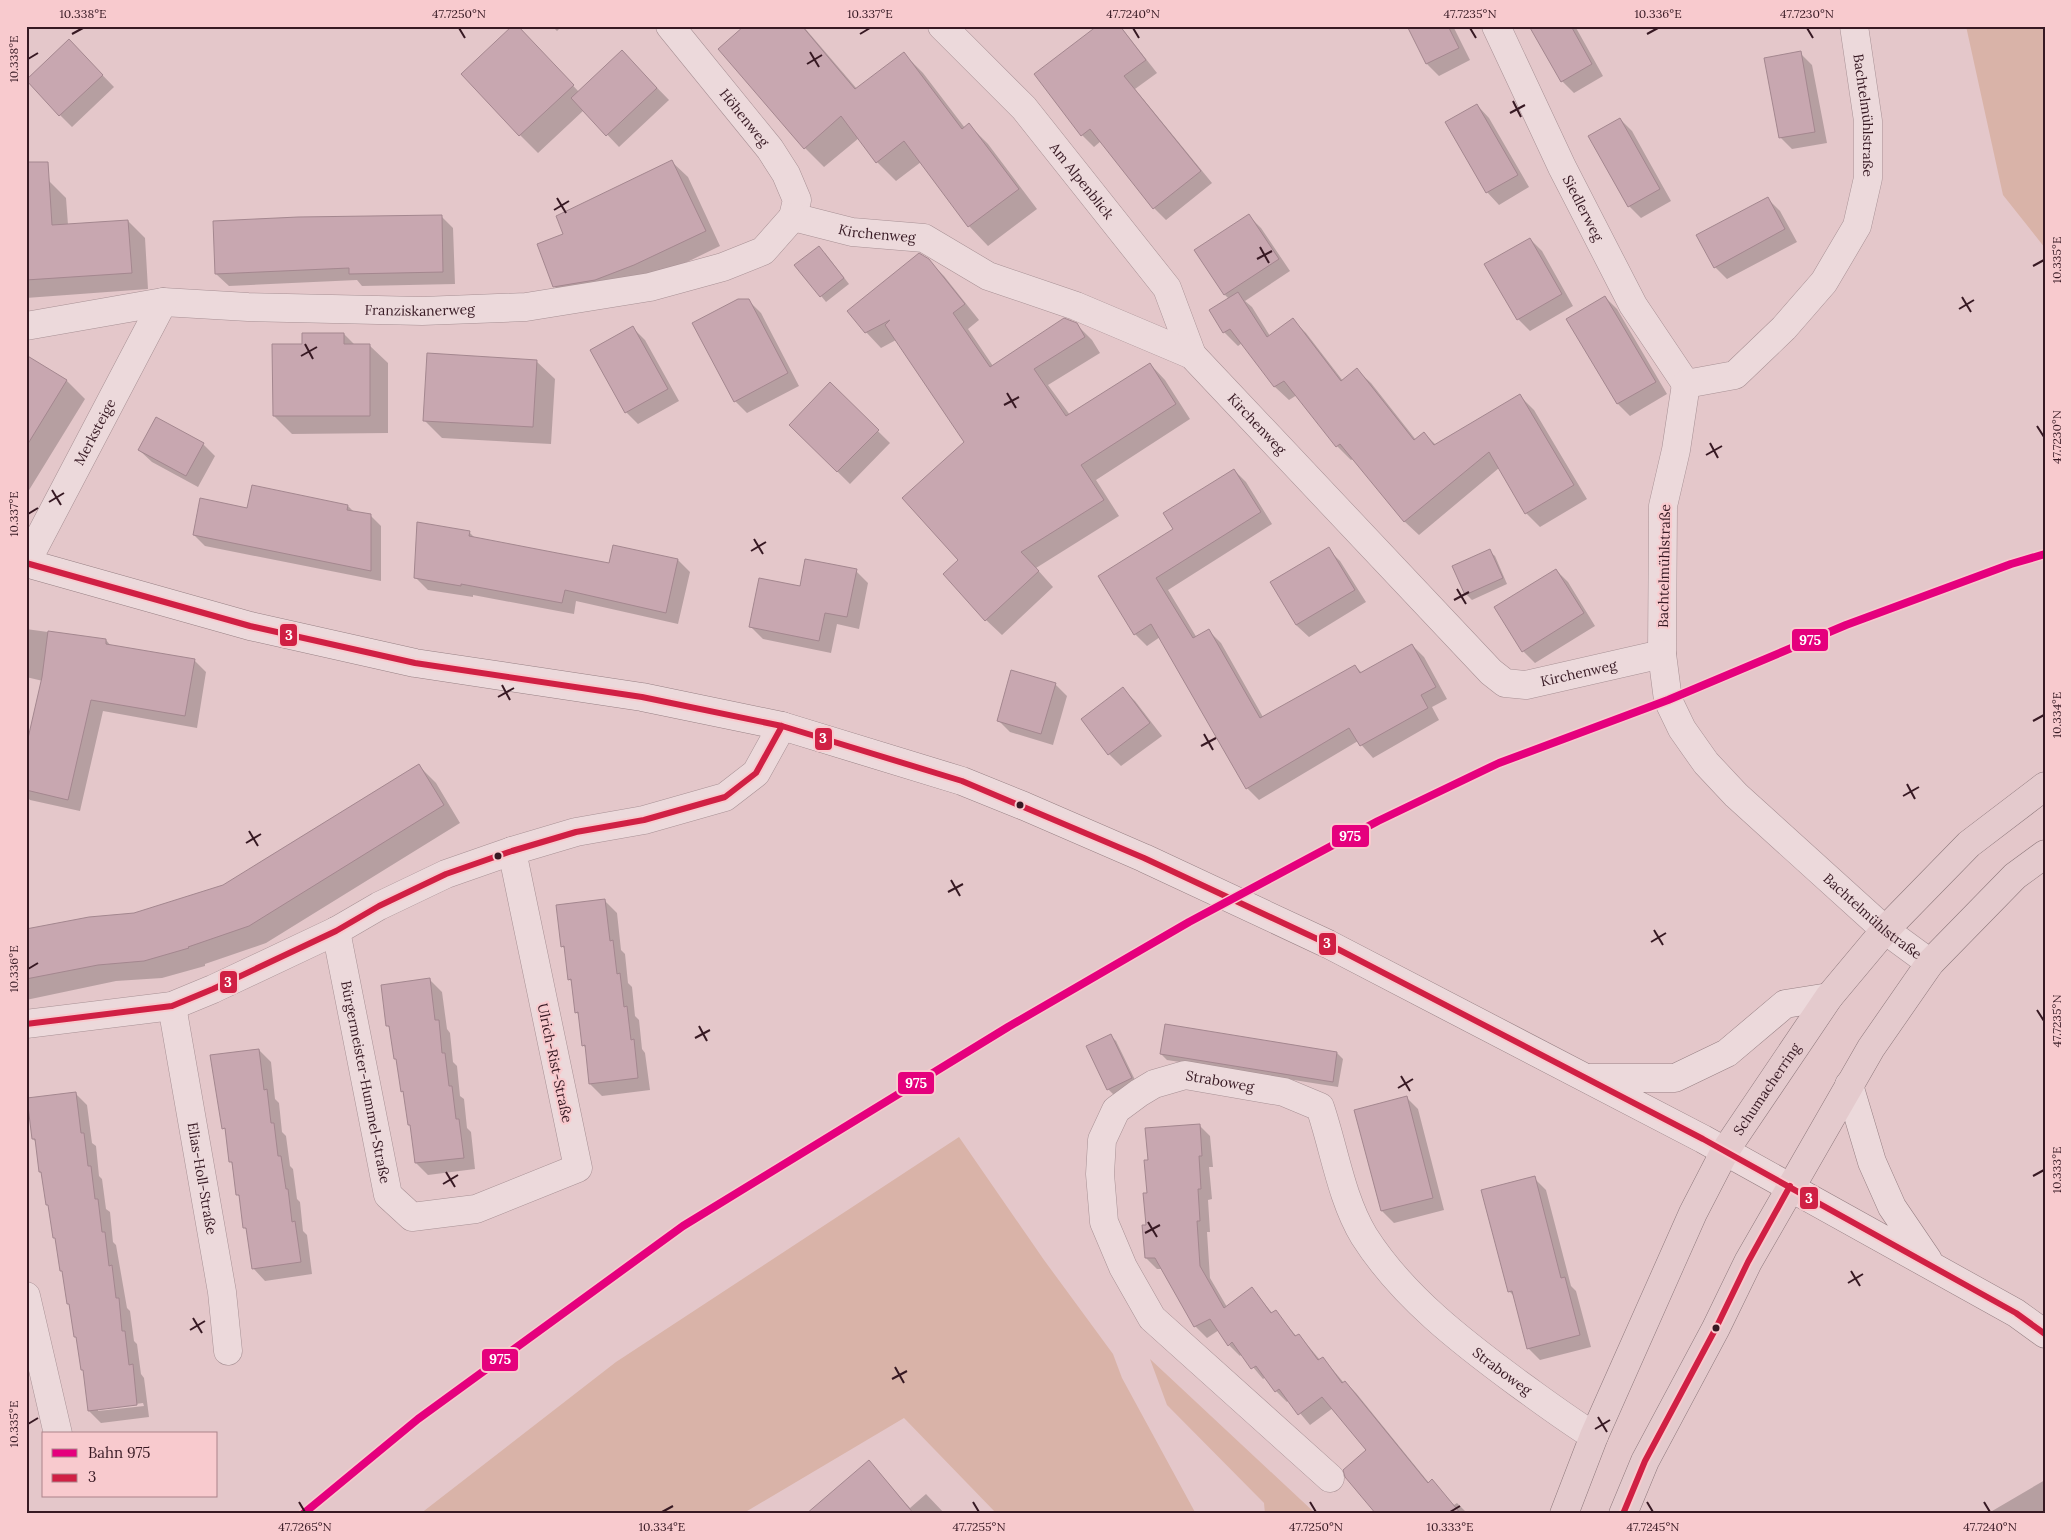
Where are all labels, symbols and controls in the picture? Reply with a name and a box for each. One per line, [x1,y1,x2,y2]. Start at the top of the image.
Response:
text: 10.338°E [59,6,107,21]
text: 47.7250°N [432,6,486,21]
text: 10.337°E [847,6,893,21]
text: 47.7240°N [1106,6,1160,21]
text: 47.7235°N [1443,6,1497,21]
text: 10.336°E [1634,6,1682,21]
text: 47.7230°N [1780,6,1834,21]
text: 10.338°E [6,35,21,83]
street label: Bachtelmühlstraße [1849,52,1877,177]
street label: Höhenweg [716,85,773,150]
street label: Am Alpenblick [1045,138,1118,223]
street label: Siedlerweg [1559,172,1608,244]
street label: Kirchenweg [837,220,917,246]
text: 10.335°E [2049,237,2064,283]
street label: Franziskanerweg [364,300,475,320]
street label: Kirchenweg [1224,389,1290,458]
street label: Merksteige [70,395,120,468]
text: 47.7230°N [2049,410,2064,464]
text: 10.337°E [6,491,21,537]
street label: Bachtelmühlstraße [1654,504,1674,628]
line badge: 3 [279,623,298,647]
text: 3 [285,626,293,644]
line badge: 975 [1791,628,1829,652]
text: 975 [1799,631,1822,649]
street label: Kirchenweg [1539,656,1619,690]
text: 10.334°E [2049,692,2064,738]
line badge: 3 [814,727,833,751]
text: 3 [819,729,827,747]
unlabelled marker [1015,800,1025,810]
line badge: 975 [1331,824,1370,848]
text: 975 [1339,827,1362,845]
unlabelled marker [493,851,503,861]
street label: Bachtelmühlstraße [1819,869,1926,963]
line badge: 3 [1318,932,1337,956]
text: 3 [1323,934,1331,952]
text: 10.336°E [6,945,21,993]
line badge: 3 [219,970,238,994]
text: 3 [224,973,232,991]
street label: Bürgermeister-Hummel-Straße [337,979,395,1185]
text: 47.7235°N [2049,994,2064,1048]
street label: Ulrich-Rist-Straße [534,1002,577,1125]
street label: Schumacherring [1729,1039,1805,1139]
street label: Straboweg [1184,1066,1256,1096]
line badge: 975 [897,1071,935,1095]
text: 975 [905,1074,928,1092]
street label: Elias-Holl-Straße [183,1121,221,1236]
text: 10.333°E [2049,1147,2064,1193]
line badge: 3 [1799,1186,1819,1210]
text: 3 [1805,1189,1813,1207]
unlabelled marker [1711,1323,1721,1333]
street label: Straboweg [1469,1343,1535,1399]
line badge: 975 [481,1348,519,1372]
text: 975 [489,1350,512,1368]
text: 10.335°E [6,1401,21,1447]
legend [42,1432,218,1498]
text: Bahn 975 [88,1443,151,1462]
text: 3 [88,1467,96,1486]
text: 47.7265°N [278,1519,332,1534]
text: 10.334°E [639,1519,685,1534]
text: 47.7255°N [952,1519,1006,1534]
text: 47.7250°N [1289,1519,1343,1534]
text: 10.333°E [1427,1519,1473,1534]
text: 47.7245°N [1627,1519,1679,1534]
text: 47.7240°N [1963,1519,2017,1534]

